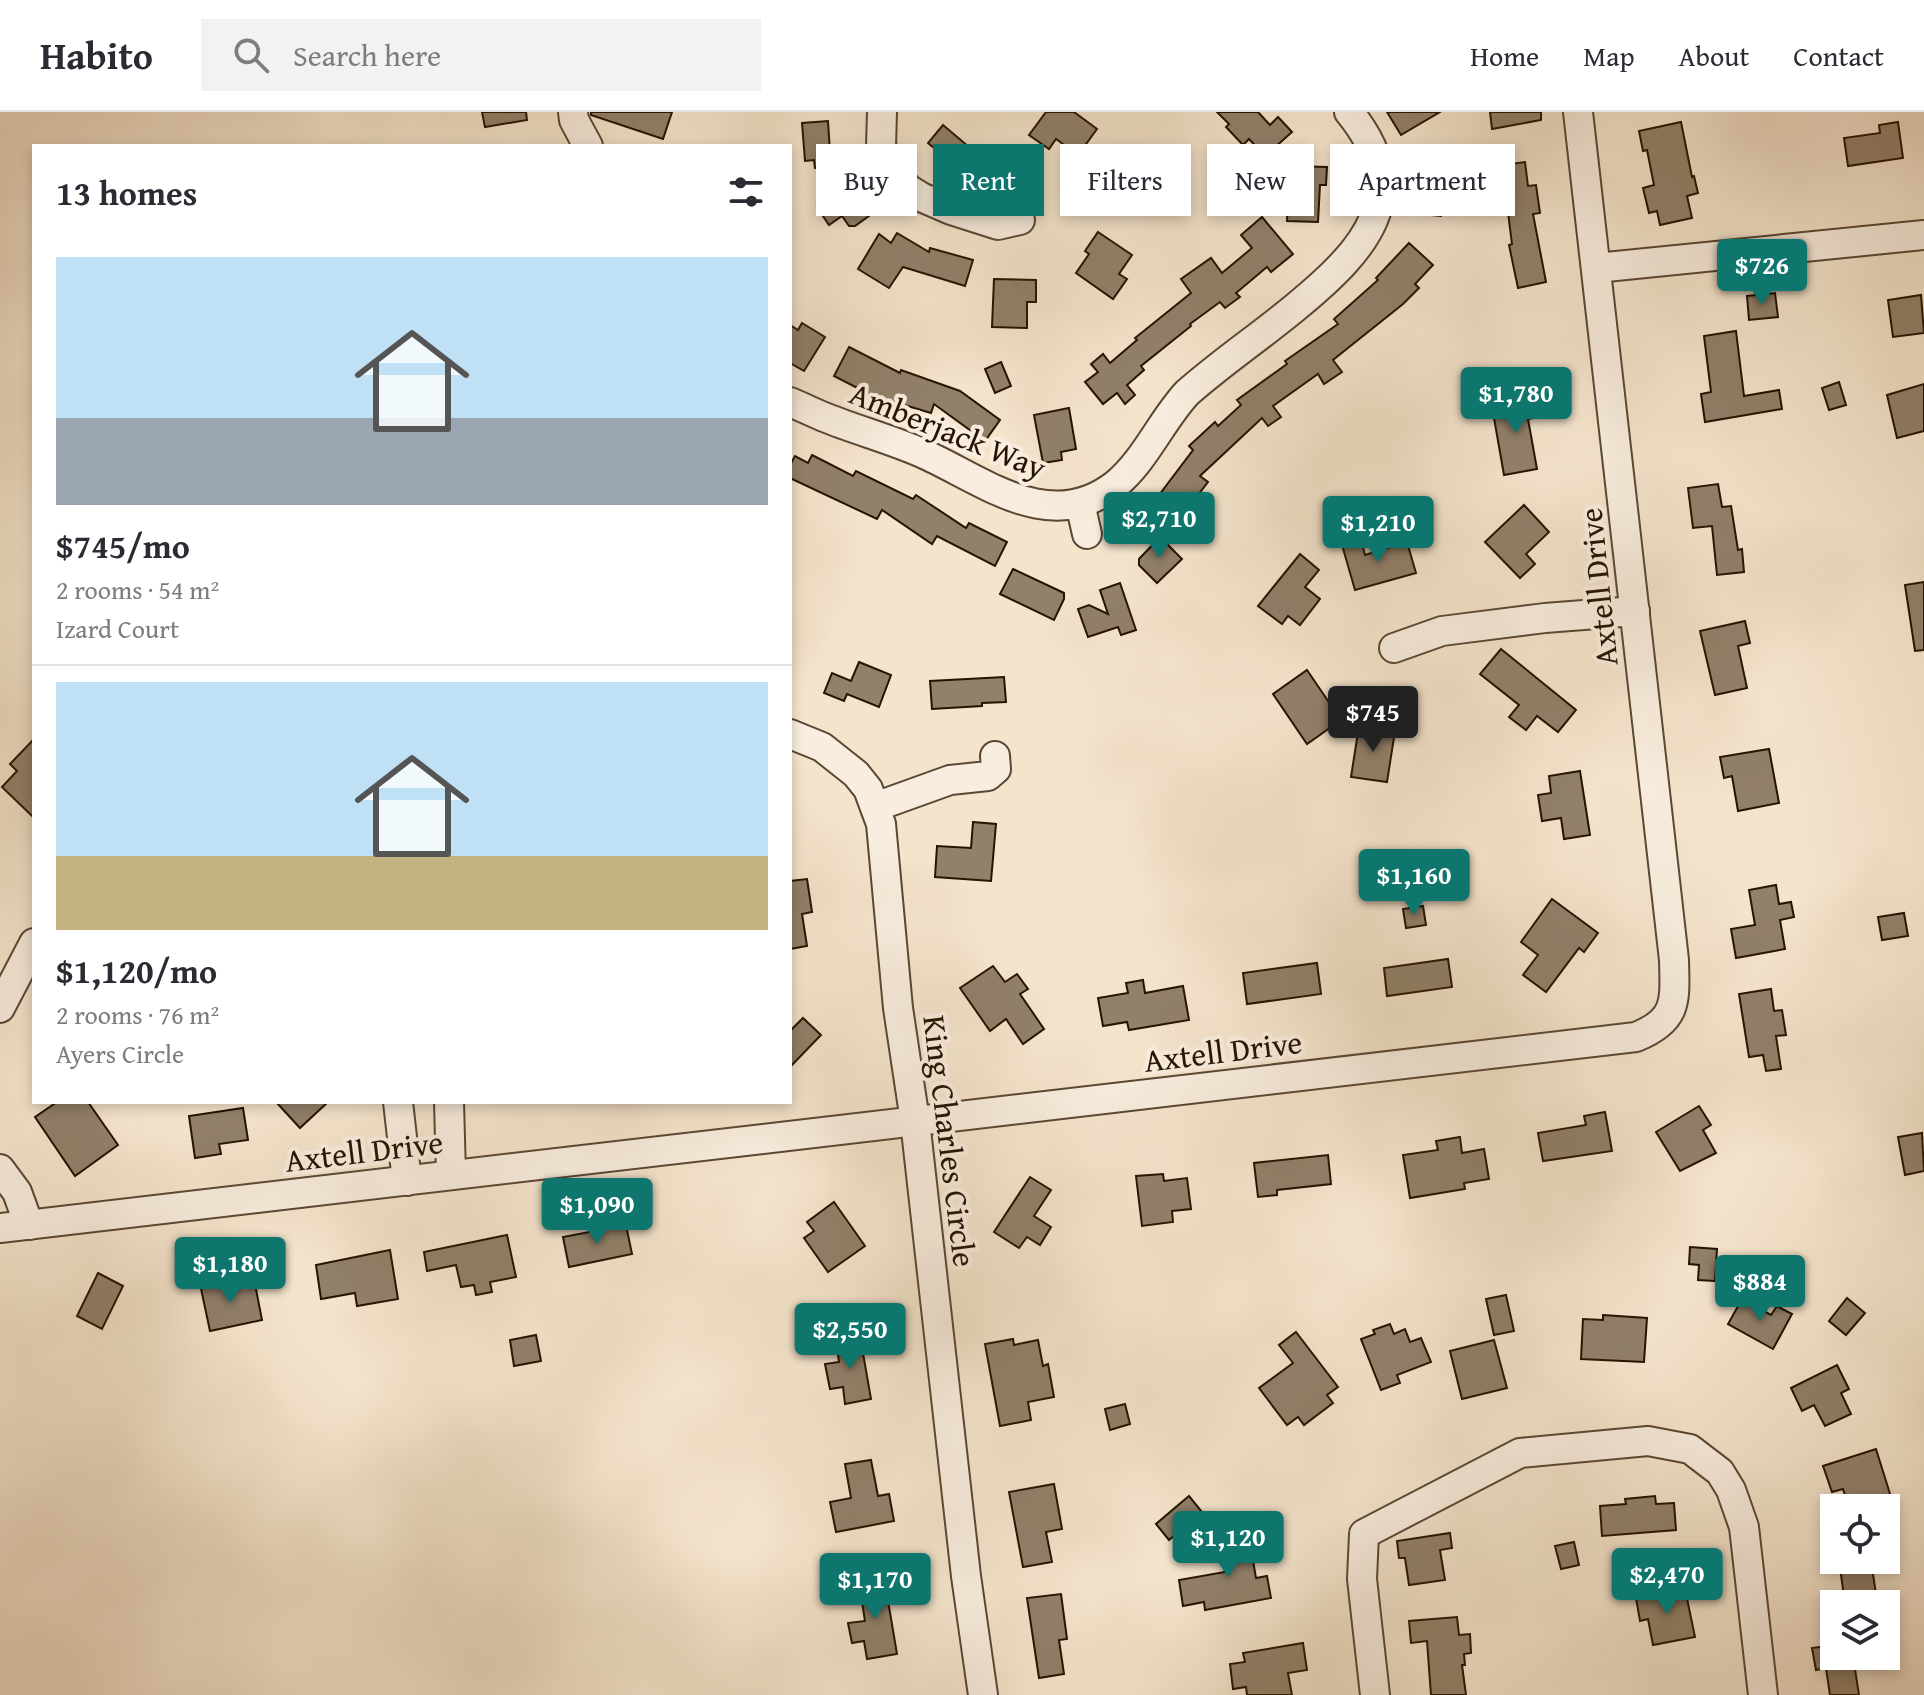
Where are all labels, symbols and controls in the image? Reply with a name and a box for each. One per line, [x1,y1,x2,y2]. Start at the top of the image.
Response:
search box [201,19,761,91]
text: Habito [40,27,153,83]
icon: search [229,33,273,77]
text: Search here [293,33,441,77]
text: Home [1470,35,1539,76]
text: Map [1583,35,1635,76]
text: About [1679,35,1749,76]
text: Contact [1793,35,1884,76]
chip: Buy [816,144,917,216]
chip: Rent [933,144,1044,216]
chip: Filters [1060,144,1191,216]
chip: New [1207,144,1314,216]
chip: Apartment [1330,144,1515,216]
text: 13 homes [56,168,197,217]
icon: filters [724,170,768,214]
pin: $726 [1715,239,1809,307]
text: $726 [1735,245,1789,284]
icon: home [340,309,484,453]
pin: $1,780 [1451,367,1581,435]
street label: Amberjack Way [843,369,1053,491]
text: $1,780 [1479,373,1553,412]
pin: $2,710 [1094,492,1224,560]
pin: $1,210 [1313,496,1443,564]
text: $2,710 [1122,498,1196,537]
text: $1,210 [1341,502,1415,541]
street label: Axtell Drive [1566,506,1630,668]
text: $745/mo [56,521,190,570]
text: 2 rooms · 54 m² [56,570,219,609]
text: Izard Court [56,609,179,648]
pin: $745 [1326,686,1420,754]
text: $745 [1346,692,1400,731]
icon: home [340,734,484,878]
pin: $1,160 [1349,849,1479,917]
text: $1,160 [1377,855,1451,894]
text: $1,120/mo [56,946,217,995]
text: 2 rooms · 76 m² [56,995,219,1034]
street label: King Charles Circle [911,1013,989,1269]
street label: Axtell Drive [1141,1018,1305,1084]
text: Ayers Circle [56,1034,184,1073]
street label: Axtell Drive [282,1118,446,1184]
pin: $1,090 [532,1178,662,1246]
text: $1,090 [560,1184,634,1223]
pin: $1,180 [165,1237,295,1305]
text: $1,180 [193,1243,267,1282]
pin: $884 [1713,1255,1807,1323]
text: $884 [1733,1261,1787,1300]
pin: $2,550 [785,1303,915,1371]
text: $2,550 [813,1309,887,1348]
map controls [1820,1494,1900,1670]
button: locate [1820,1494,1900,1574]
pin: $1,120 [1163,1511,1293,1579]
text: $1,120 [1191,1517,1265,1556]
pin: $2,470 [1602,1548,1732,1616]
pin: $1,170 [810,1553,940,1621]
text: $2,470 [1630,1554,1704,1593]
text: $1,170 [838,1559,912,1598]
button: layers [1820,1590,1900,1670]

